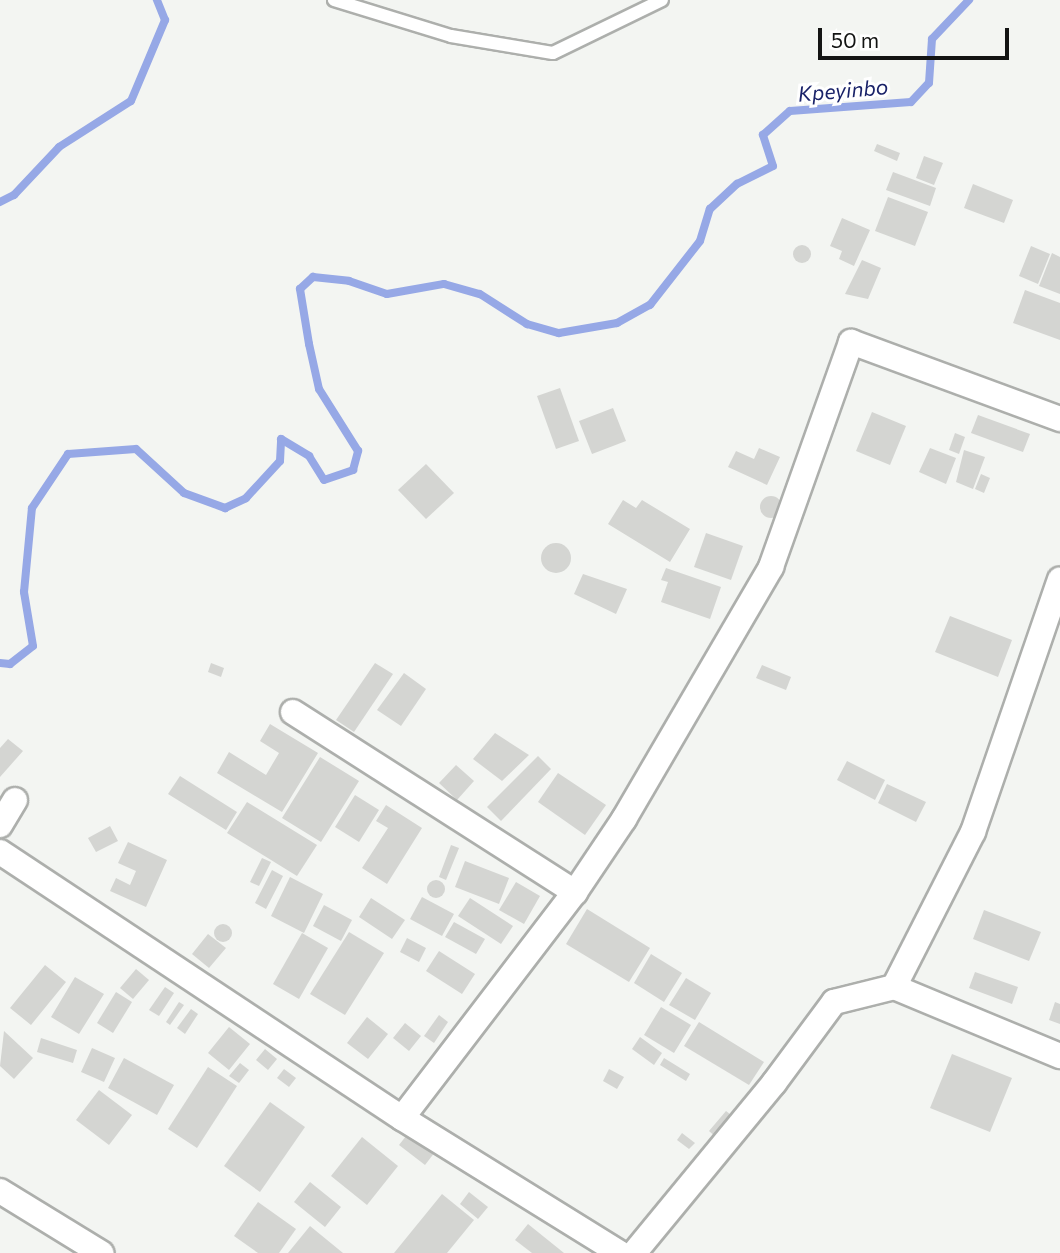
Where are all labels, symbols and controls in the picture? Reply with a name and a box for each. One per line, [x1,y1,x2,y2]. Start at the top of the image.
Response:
scale bar [822,14,1013,58]
text: 50 m [831,27,879,52]
water label: Kpeyinbo [797,73,889,107]

